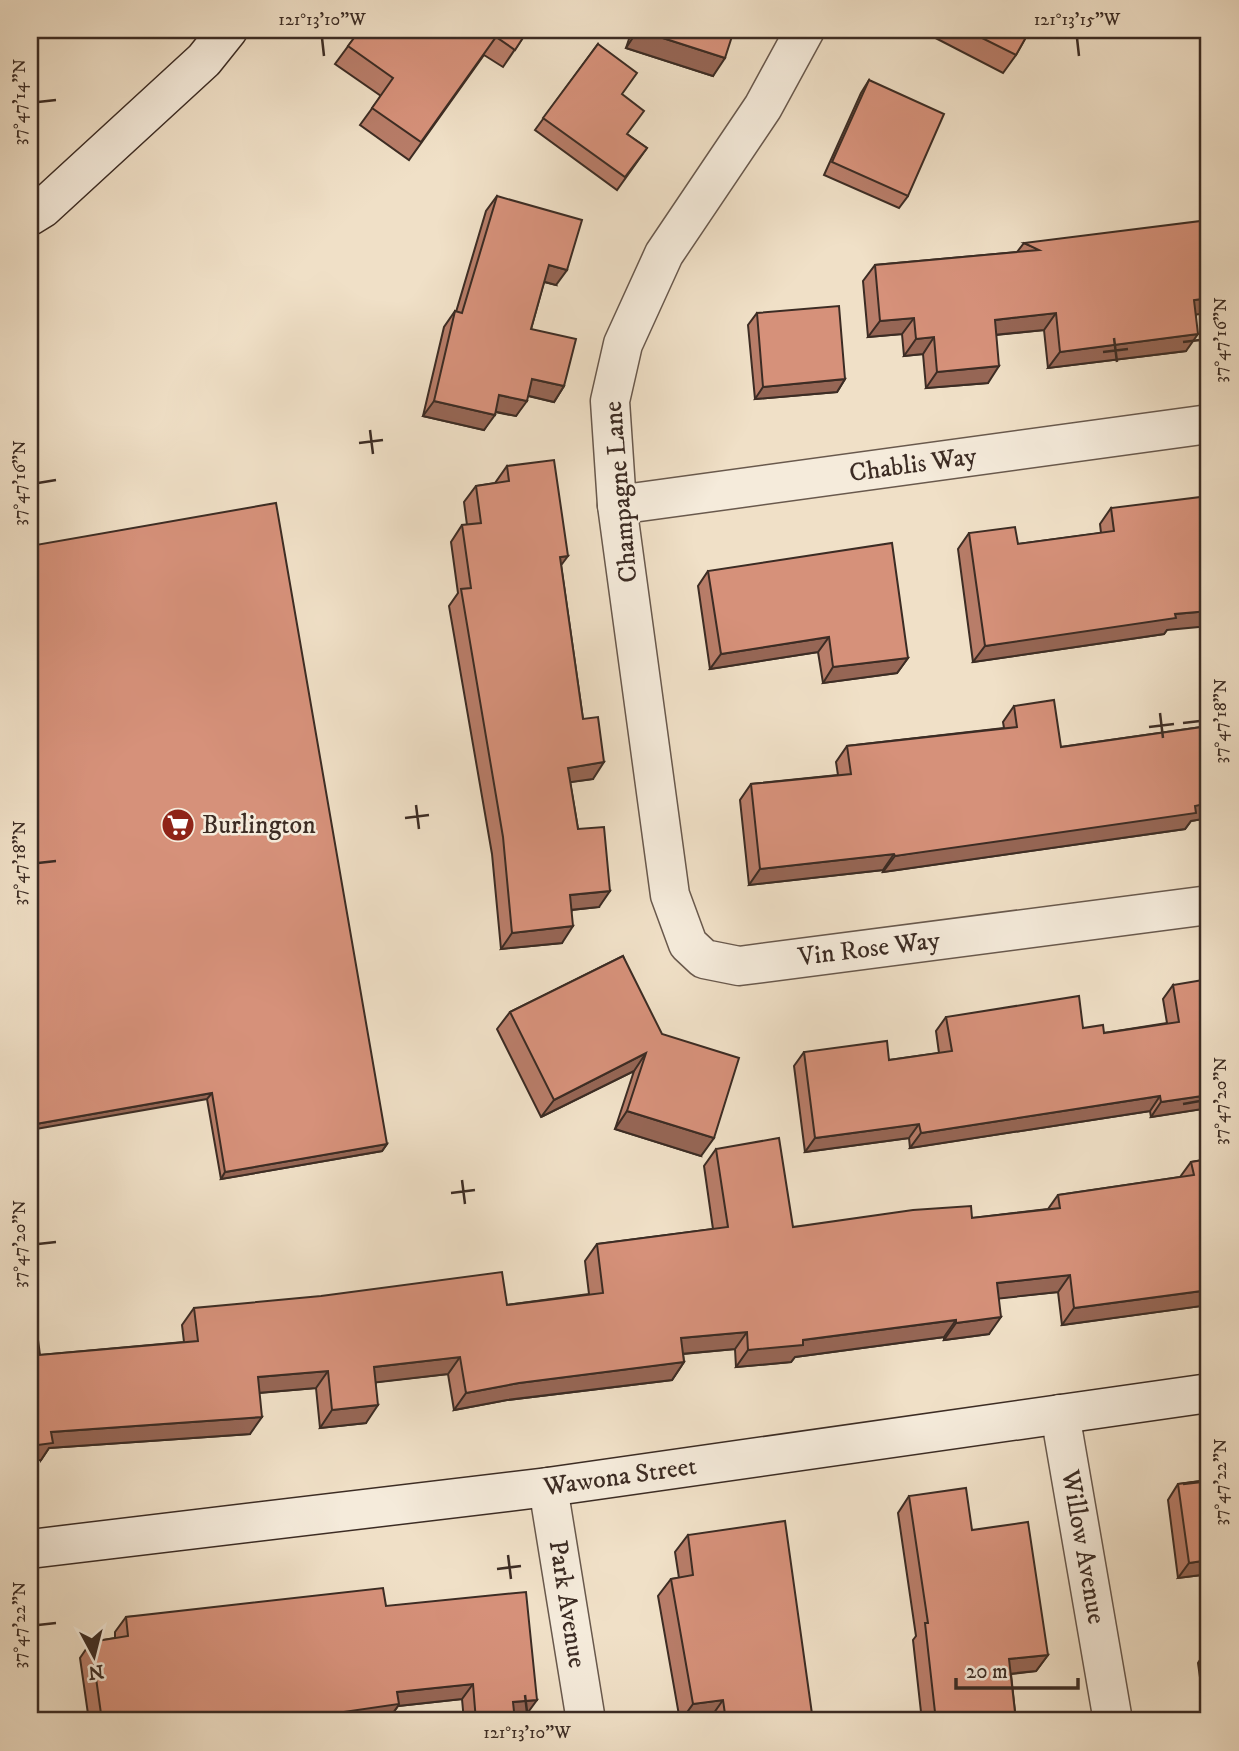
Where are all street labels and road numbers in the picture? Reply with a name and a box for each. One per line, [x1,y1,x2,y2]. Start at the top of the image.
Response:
street label: Champagne Lane [597,400,645,584]
street label: Chablis Way [847,440,979,490]
street label: Vin Rose Way [795,924,942,974]
street label: Wawona Street [540,1450,699,1504]
street label: Willow Avenue [1053,1466,1113,1627]
street label: Park Avenue [541,1538,593,1670]

